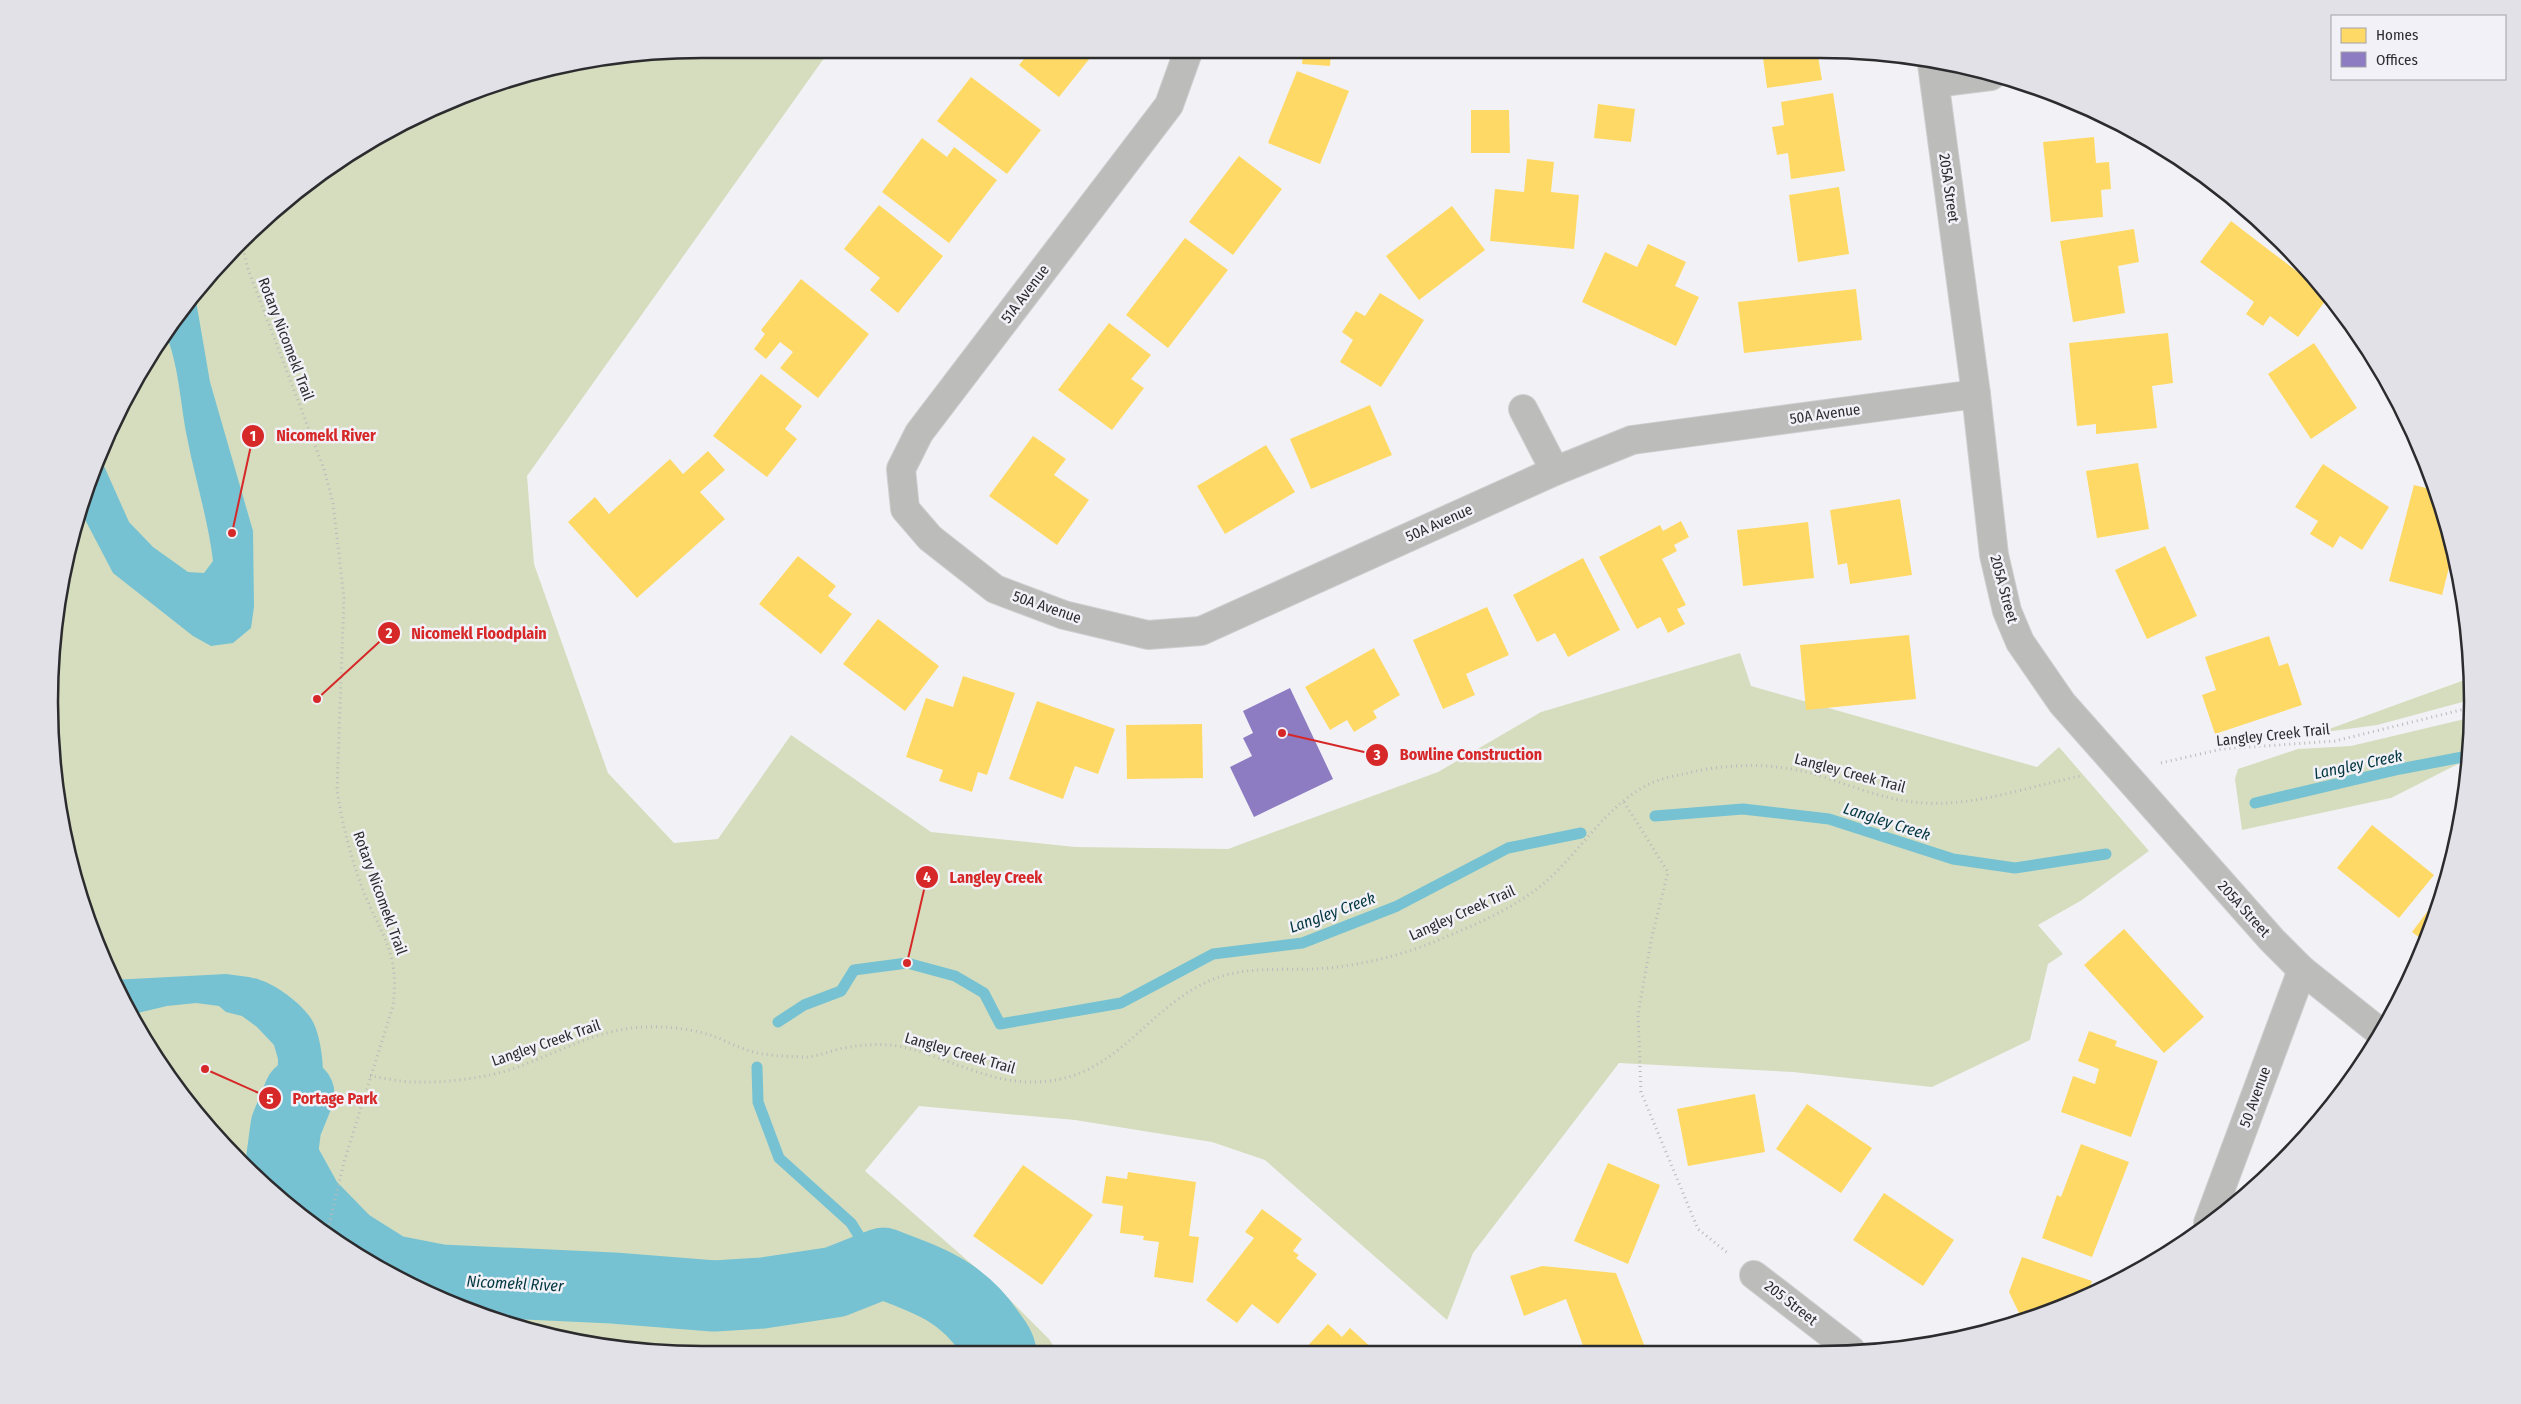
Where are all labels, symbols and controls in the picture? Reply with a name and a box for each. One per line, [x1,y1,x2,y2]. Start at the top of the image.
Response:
legend [2331,15,2506,80]
text: Homes [2376,26,2418,44]
text: Offices [2376,51,2418,69]
street label: 205A Street [1935,152,1963,224]
street label: 51A Avenue [997,261,1053,327]
street label: Rotary Nicomekl Trail [254,275,318,403]
street label: 50A Avenue [1788,400,1862,428]
callout: Nicomekl River [241,420,386,451]
text: Nicomekl River [276,426,376,445]
text: 1 [250,427,256,445]
street label: 50A Avenue [1403,500,1475,546]
street label: 205A Street [1986,553,2022,625]
street label: 50A Avenue [1010,587,1084,627]
callout: Nicomekl Floodplain [376,618,557,649]
text: 2 [385,624,393,642]
text: Nicomekl Floodplain [411,624,547,643]
street label: Langley Creek Trail [2215,720,2331,750]
callout: Bowline Construction [1365,739,1552,770]
text: Bowline Construction [1400,745,1542,764]
text: 3 [1372,746,1381,764]
water label: Langley Creek [2312,746,2404,783]
street label: Langley Creek Trail [1793,750,1908,796]
water label: Langley Creek [1841,799,1933,844]
street label: Rotary Nicomekl Trail [349,829,411,957]
callout: Langley Creek [915,862,1053,893]
text: 4 [923,868,931,886]
text: Langley Creek [950,868,1043,887]
street label: 205A Street [2214,877,2274,941]
street label: Langley Creek Trail [1406,882,1518,944]
water label: Langley Creek [1287,888,1378,937]
street label: Langley Creek Trail [489,1016,603,1070]
street label: Langley Creek Trail [903,1029,1017,1077]
street label: 50 Avenue [2236,1064,2274,1130]
callout: Portage Park [258,1083,388,1114]
text: Portage Park [293,1089,378,1108]
text: 5 [266,1090,274,1108]
water label: Nicomekl River [466,1271,564,1296]
street label: 205 Street [1761,1277,1821,1329]

